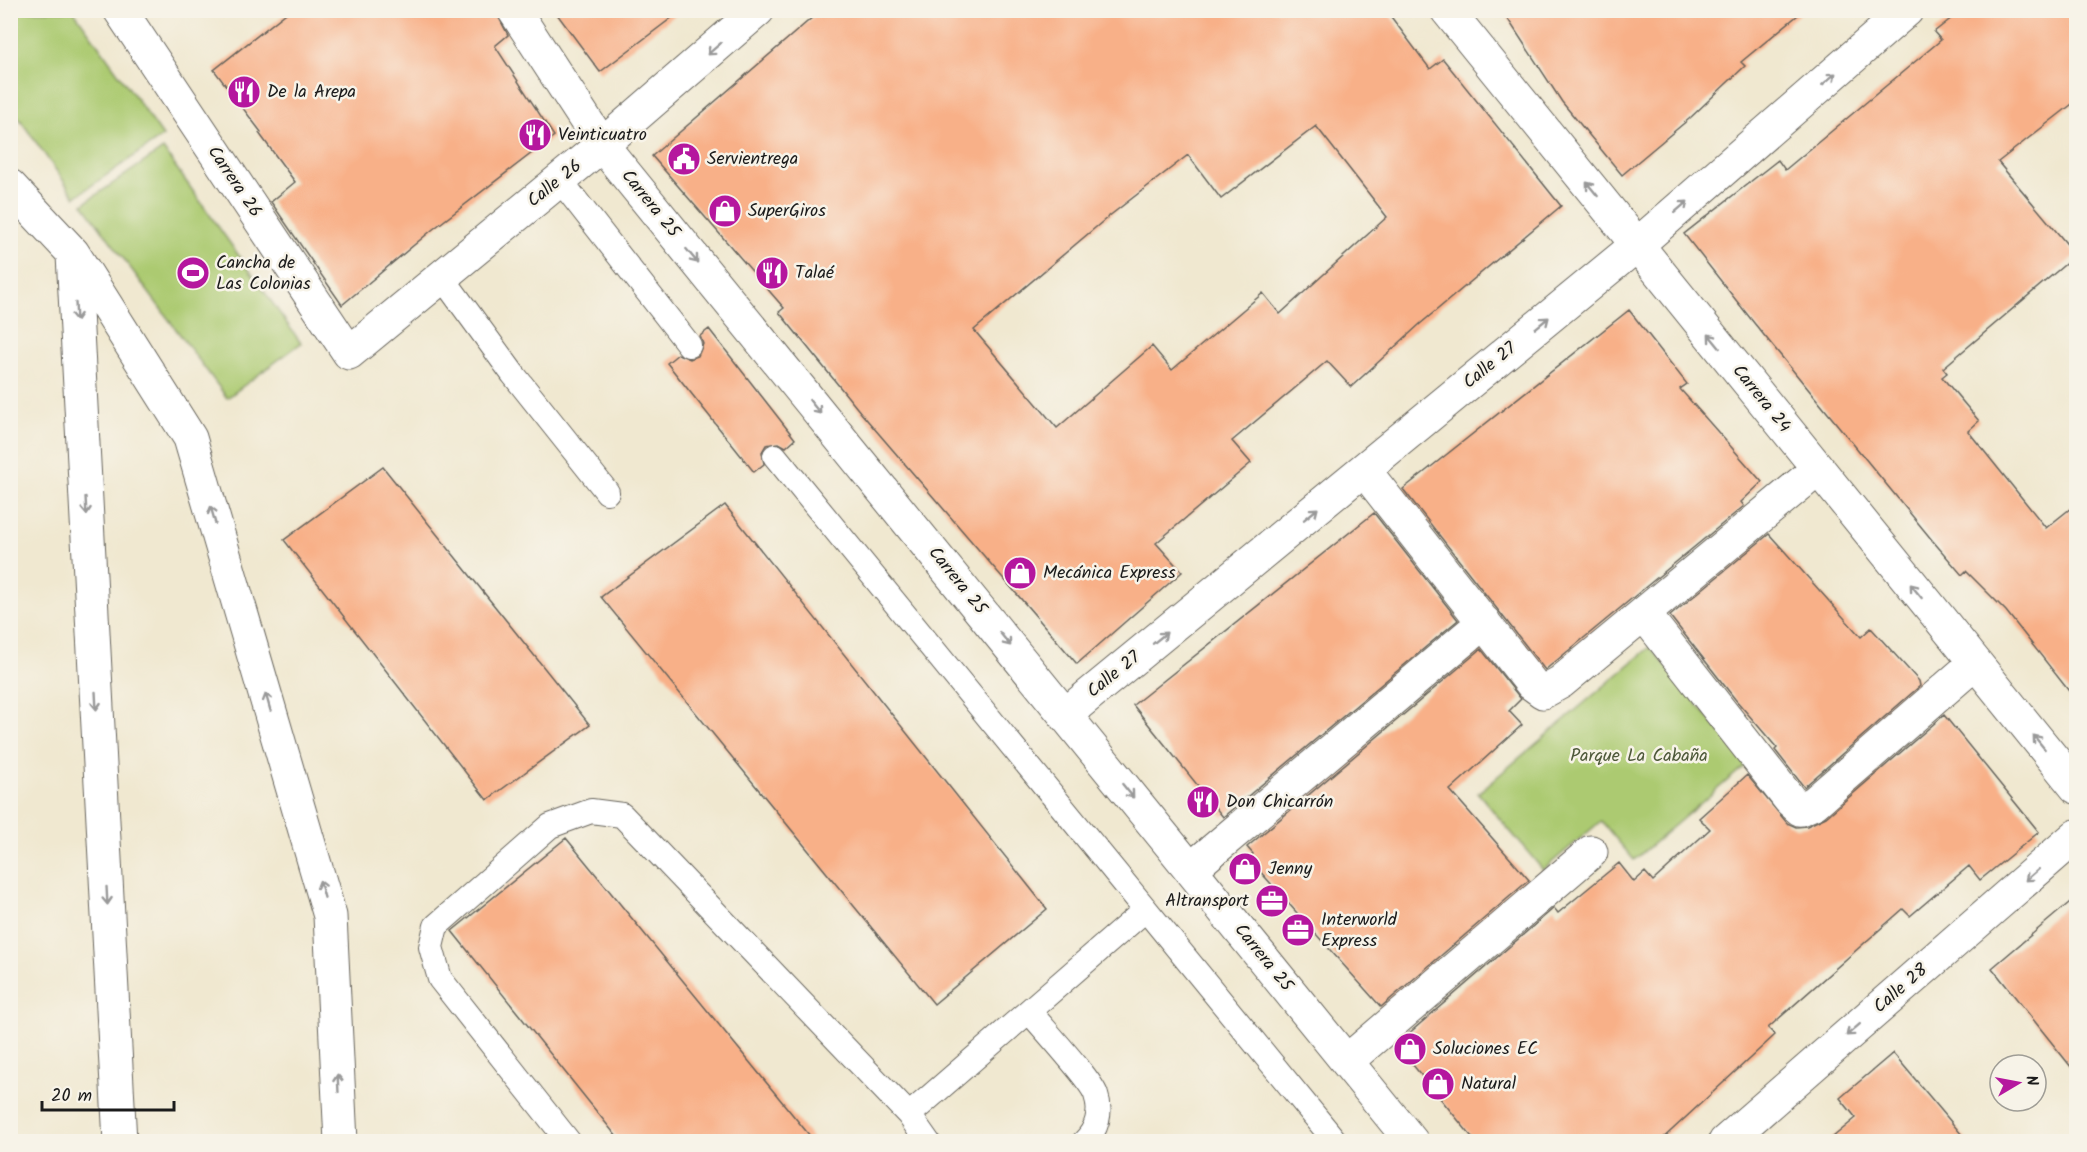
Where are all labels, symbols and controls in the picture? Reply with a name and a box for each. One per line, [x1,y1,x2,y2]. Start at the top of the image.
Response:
one-way arrow [707,42,722,56]
one-way arrow [1821,72,1836,86]
restaurant icon: De la Arepa [226,74,262,110]
place label: De la Arepa [267,78,356,107]
restaurant icon: Veinticuatro [517,117,553,153]
place label: Veinticuatro [558,121,647,150]
street label: Carrera 26 [199,140,269,224]
public building icon: Servientrega [666,141,702,177]
place label: Servientrega [707,145,798,174]
street label: Calle 26 [521,153,589,215]
street label: Carrera 25 [613,163,688,246]
one-way arrow [1585,181,1598,197]
shop icon: SuperGiros [707,193,743,229]
place label: SuperGiros [748,197,826,226]
one-way arrow [1673,200,1688,214]
one-way arrow [685,247,698,263]
place label: Cancha de Las Colonias [216,249,311,299]
sports icon: Cancha de Las Colonias [175,255,211,291]
restaurant icon: Talaé [754,255,790,291]
place label: Talaé [795,259,835,288]
one-way arrow [71,301,82,321]
one-way arrow [1534,316,1549,330]
one-way arrow [1707,334,1721,349]
street label: Calle 27 [1457,335,1524,397]
street label: Carrera 24 [1724,358,1798,440]
one-way arrow [809,399,822,415]
one-way arrow [81,496,92,516]
one-way arrow [207,506,218,525]
one-way arrow [1303,507,1319,520]
street label: Carrera 25 [920,540,995,623]
shop icon: Mecánica Express [1002,555,1038,591]
place label: Mecánica Express [1043,559,1176,588]
one-way arrow [1910,583,1923,599]
one-way arrow [998,631,1011,647]
one-way arrow [1152,631,1168,644]
street label: Calle 27 [1081,644,1148,706]
one-way arrow [91,691,102,711]
one-way arrow [261,693,273,712]
one-way arrow [2033,734,2046,750]
park label: Parque La Cabaña [1570,742,1708,771]
one-way arrow [1121,783,1134,799]
restaurant icon: Don Chicarrón [1185,784,1221,820]
place label: Don Chicarrón [1226,788,1333,817]
shop icon: Jenny [1227,851,1263,887]
place label: Jenny [1268,855,1313,884]
one-way arrow [2025,868,2040,882]
one-way arrow [316,880,327,899]
office icon: Altransport [1254,883,1290,919]
one-way arrow [101,885,112,905]
place label: Altransport [1165,887,1250,916]
place label: Interworld Express [1321,906,1398,956]
office icon: Interworld Express [1280,912,1316,948]
street label: Carrera 25 [1226,917,1301,1000]
street label: Calle 28 [1867,957,1935,1021]
one-way arrow [1846,1023,1861,1037]
shop icon: Soluciones EC [1392,1031,1428,1067]
place label: Soluciones EC [1433,1035,1538,1064]
north arrow [1988,1053,2048,1113]
shop icon: Natural [1420,1066,1456,1102]
place label: Natural [1461,1070,1517,1099]
scale bar [42,1074,174,1112]
one-way arrow [332,1074,343,1094]
text: N [2018,1074,2044,1088]
text: 20 m [51,1082,92,1111]

